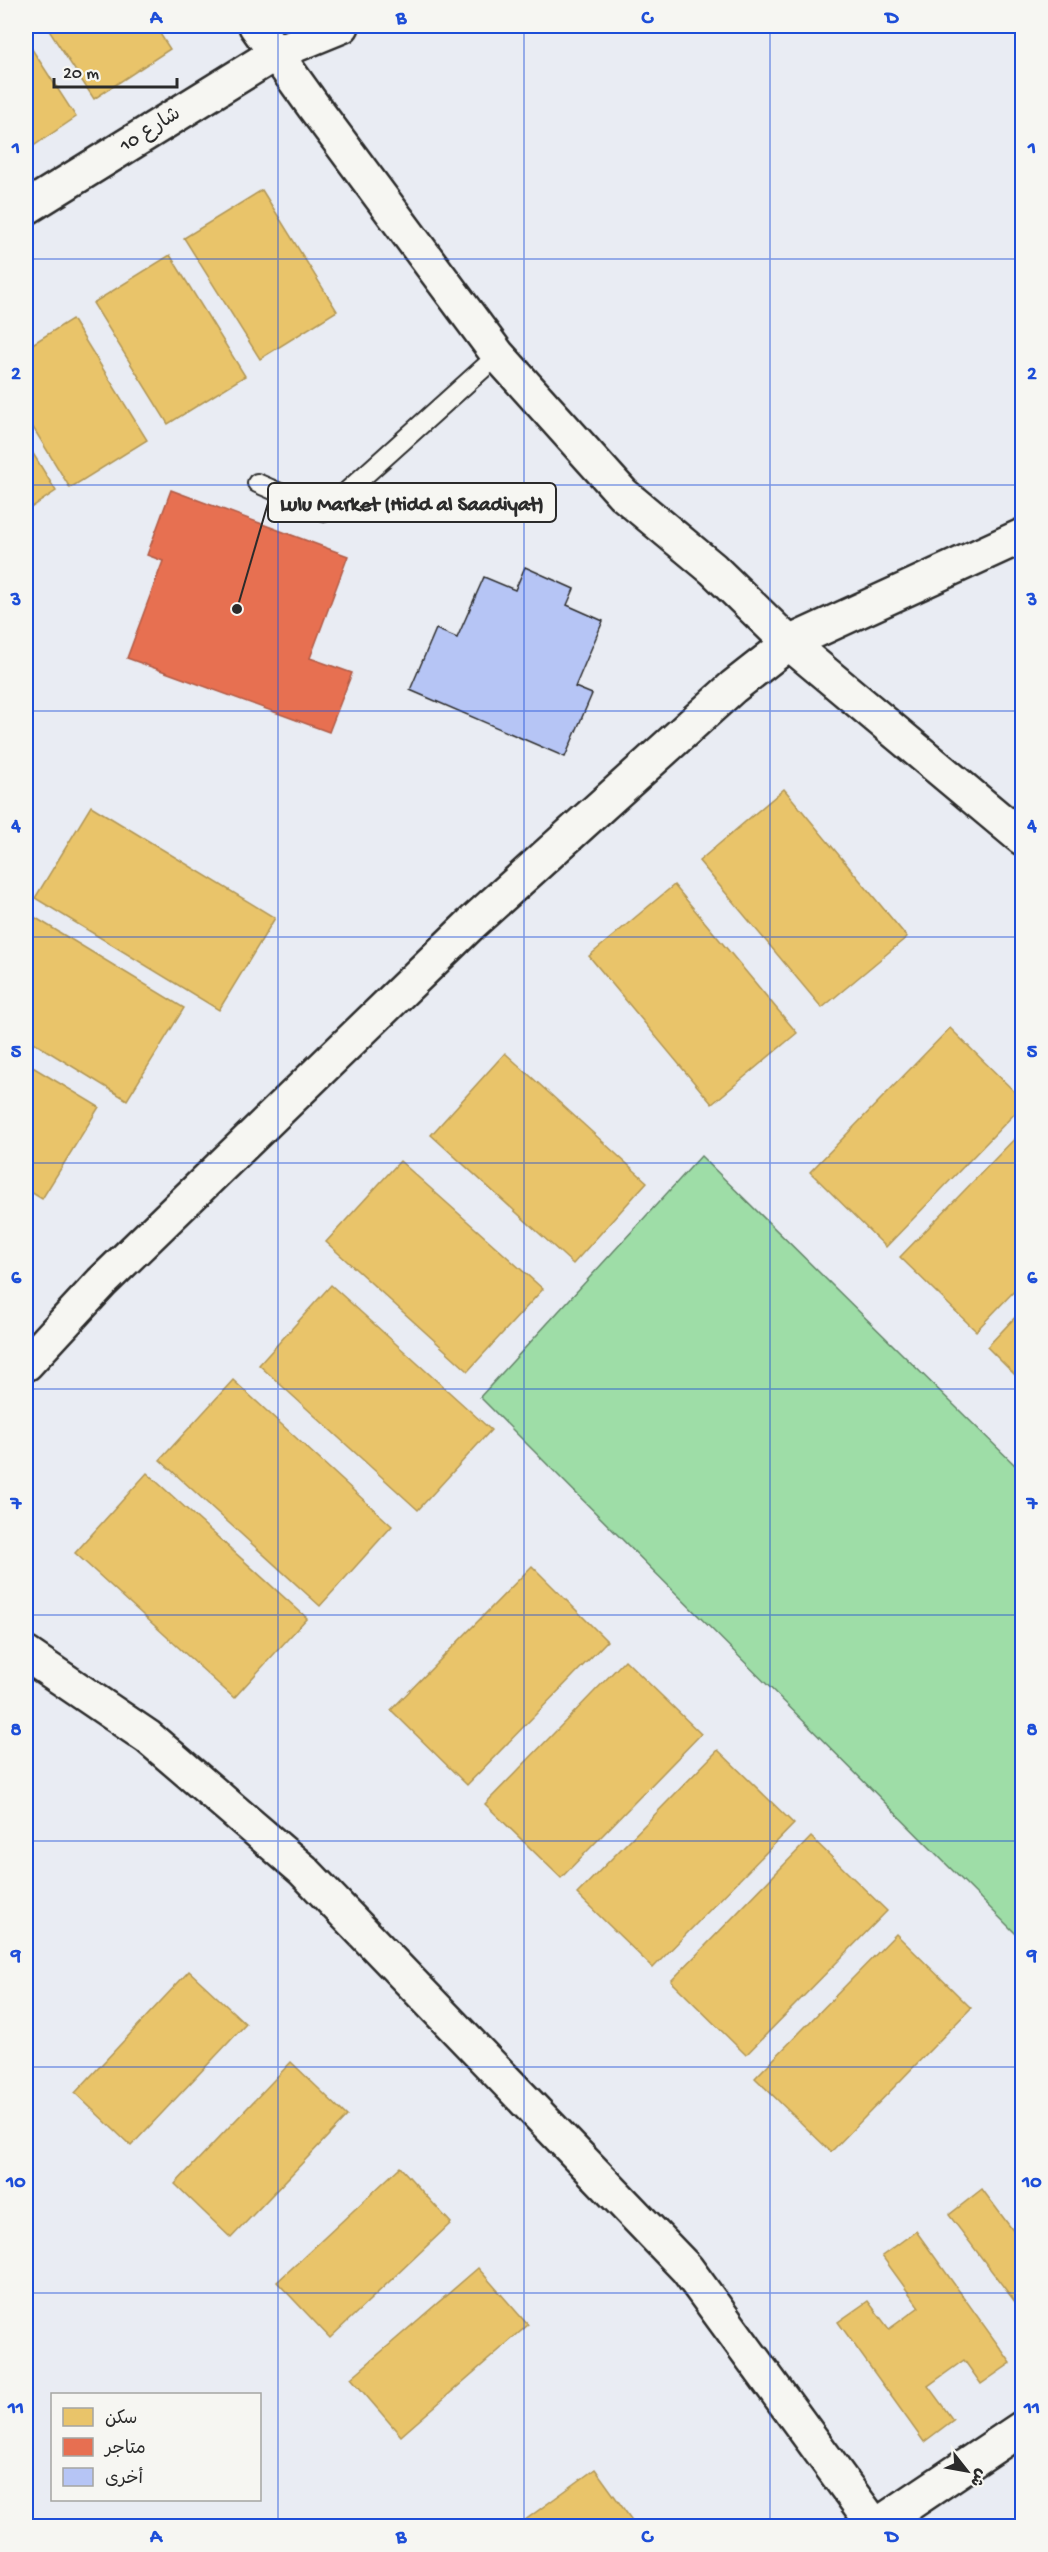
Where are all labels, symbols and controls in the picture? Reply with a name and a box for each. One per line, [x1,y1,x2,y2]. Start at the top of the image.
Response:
text: A [149,8,164,31]
text: B [395,8,407,31]
text: C [641,8,655,31]
text: D [883,8,899,31]
scale bar [54,51,177,89]
text: 20 m [63,64,99,85]
street label: شارع 10 [115,103,186,159]
text: 1 [11,138,20,161]
text: 1 [1027,138,1036,161]
text: 2 [11,364,21,387]
text: 2 [1027,364,1037,387]
callout: Lulu Market (Hidd al Saadiyat) [268,483,556,522]
text: Lulu Market (Hidd al Saadiyat) [280,494,544,519]
text: 3 [10,590,21,613]
text: 3 [1026,590,1037,613]
text: 4 [10,816,21,839]
text: 4 [1026,816,1037,839]
text: 5 [11,1042,22,1065]
text: 5 [1027,1042,1038,1065]
text: 6 [11,1268,22,1291]
text: 6 [1027,1268,1038,1291]
text: 7 [10,1494,23,1517]
text: 7 [1026,1494,1039,1517]
text: 8 [11,1720,22,1743]
text: 8 [1027,1720,1038,1743]
text: 9 [10,1946,21,1969]
text: 9 [1026,1946,1037,1969]
text: 10 [5,2172,26,2195]
text: 10 [1021,2172,1042,2195]
legend [51,2393,261,2501]
text: 11 [7,2398,24,2421]
text: 11 [1023,2398,1040,2421]
text: سكن [105,2409,137,2430]
text: متاجر [103,2439,146,2460]
north arrow [937,2441,997,2501]
text: ش [964,2464,990,2489]
text: أخرى [105,2467,143,2490]
text: A [149,2527,164,2550]
text: B [395,2527,407,2550]
text: C [641,2527,655,2550]
text: D [883,2527,899,2550]

